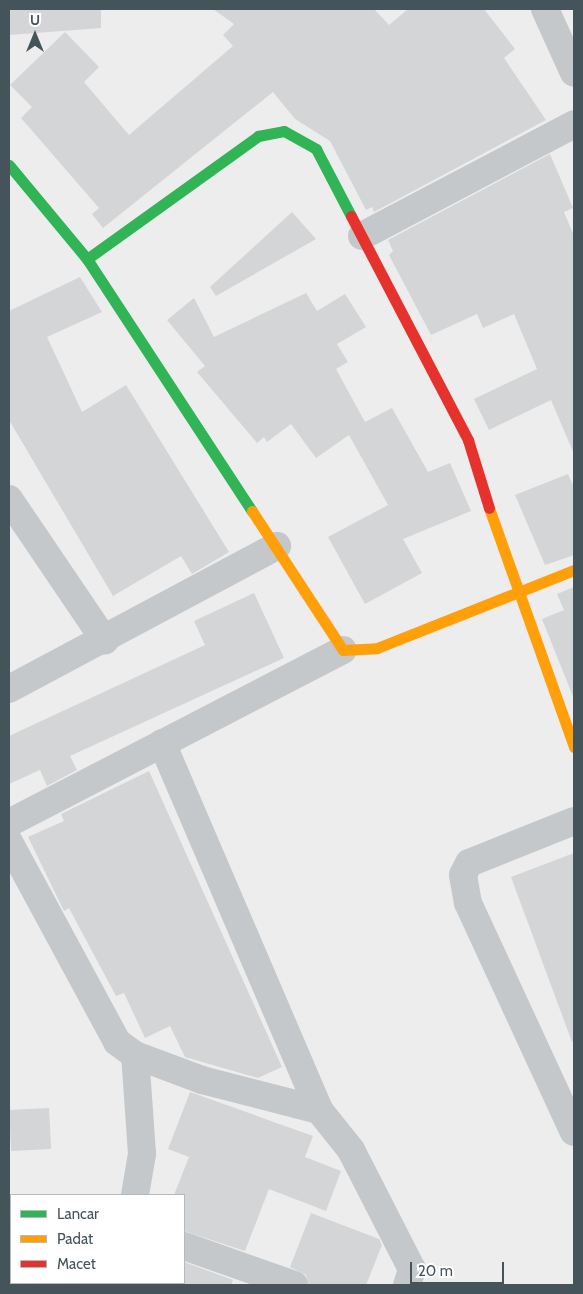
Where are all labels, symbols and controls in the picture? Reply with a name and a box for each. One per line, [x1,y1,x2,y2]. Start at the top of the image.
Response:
north arrow [10,10,60,60]
text: U [30,11,40,29]
legend [10,1194,185,1284]
text: Lancar [57,1205,99,1223]
text: Padat [57,1230,93,1248]
scale bar [413,1252,507,1284]
text: Macet [57,1255,96,1273]
text: 20 m [418,1262,453,1280]

